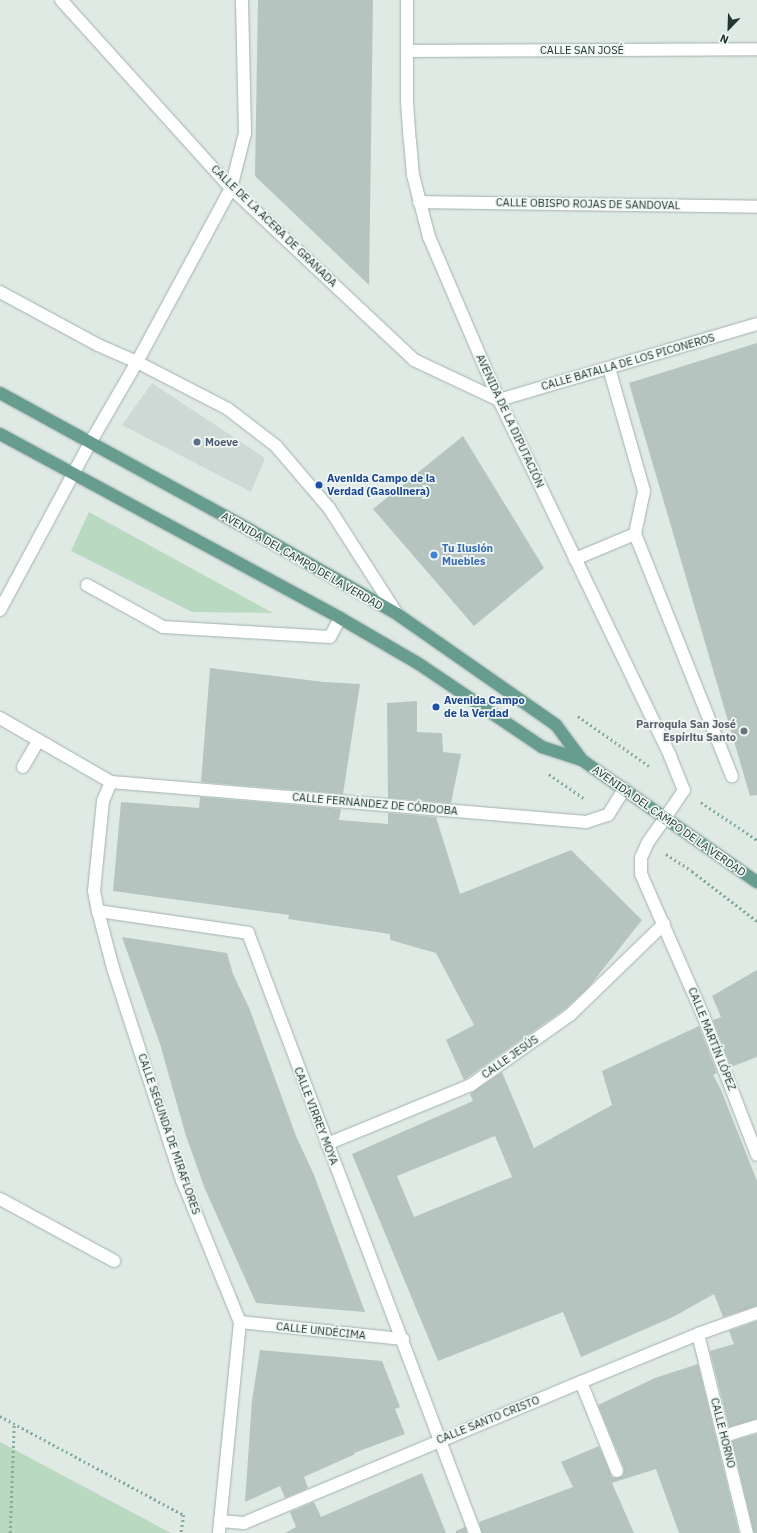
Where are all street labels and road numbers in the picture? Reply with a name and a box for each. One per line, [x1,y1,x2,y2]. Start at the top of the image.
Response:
street label: CALLE SAN JOSÉ [540,43,624,57]
street label: CALLE DE LA ACERA DE GRANADA [208,162,340,290]
street label: CALLE OBISPO ROJAS DE SANDOVAL [496,196,680,212]
street label: CALLE BATALLA DE LOS PICONEROS [540,331,716,393]
street label: AVENIDA DE LA DIPUTACIÓN [473,352,547,490]
street label: AVENIDA DEL CAMPO DE LA VERDAD [219,509,385,613]
street label: AVENIDA DEL CAMPO DE LA VERDAD [590,763,748,879]
street label: CALLE FERNÁNDEZ DE CÓRDOBA [292,790,458,818]
street label: CALLE MARTÍN LÓPEZ [685,985,739,1093]
street label: CALLE JESÚS [479,1033,541,1081]
street label: CALLE SEGUNDA DE MIRAFLORES [135,1052,203,1216]
street label: CALLE VIRREY MOYA [291,1065,341,1167]
street label: CALLE UNDÉCIMA [275,1320,367,1342]
street label: CALLE SANTO CRISTO [435,1393,541,1447]
street label: CALLE HORNO [708,1396,738,1470]

